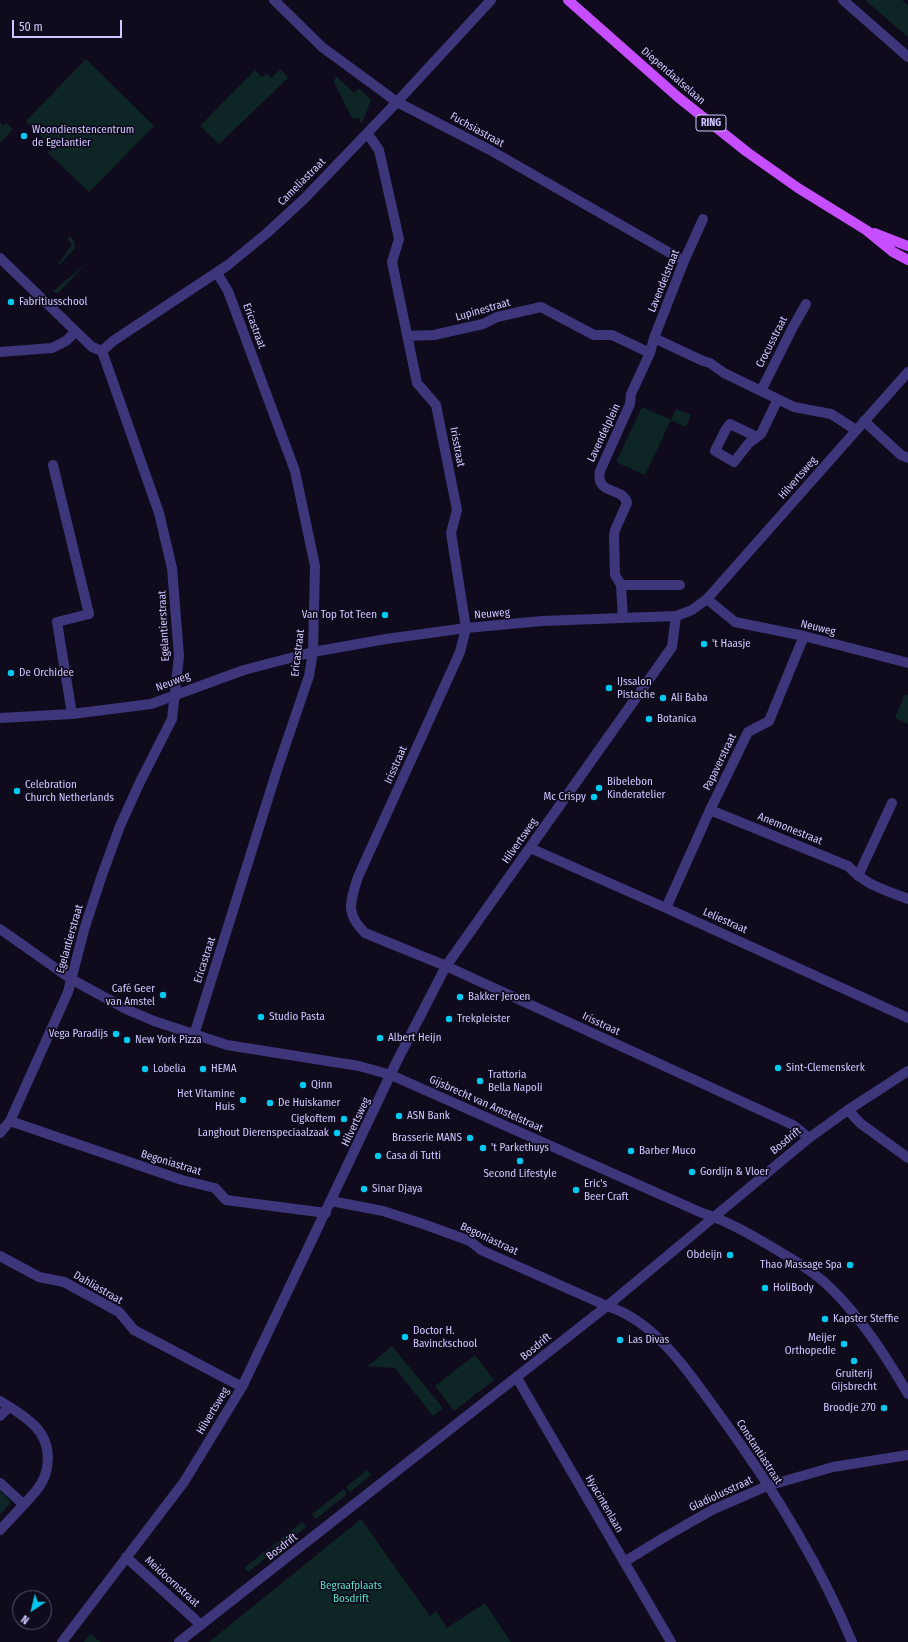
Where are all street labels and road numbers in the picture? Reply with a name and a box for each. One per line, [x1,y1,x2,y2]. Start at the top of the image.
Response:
street label: Diependaalselaan [638,45,708,107]
street label: Fuchsiastraat [448,110,506,150]
road number: RING [696,115,726,131]
street label: Cameliastraat [275,155,329,209]
street label: Lavendelstraat [645,248,683,314]
street label: Lupinestraat [454,296,512,324]
street label: Ericastraat [240,301,268,351]
street label: Crocusstraat [753,314,791,370]
street label: Lavendelplein [585,402,623,464]
street label: Irisstraat [447,426,467,468]
street label: Hilvertsweg [776,454,820,502]
street label: Egelantierstraat [156,590,172,662]
street label: Neuweg [474,606,510,622]
street label: Neuweg [799,617,837,639]
street label: Ericastraat [289,629,307,677]
street label: Neuweg [154,669,192,695]
street label: Papaverstraat [701,731,739,793]
street label: Irisstraat [382,744,410,786]
street label: Anemonestraat [756,810,824,848]
street label: Hilvertsweg [500,816,540,866]
street label: Egelantierstraat [54,903,86,975]
street label: Leliestraat [701,905,749,937]
street label: Ericastraat [191,935,219,985]
street label: Irisstraat [580,1010,622,1038]
street label: Gijsbrecht van Amstelstraat [427,1073,545,1135]
street label: Hilvertsweg [339,1095,373,1149]
street label: Bosdrift [768,1125,804,1157]
street label: Begoniastraat [139,1148,203,1178]
street label: Begoniastraat [458,1220,520,1258]
street label: Dahliastraat [71,1269,125,1307]
street label: Bosdrift [518,1331,554,1363]
street label: Hilvertsweg [194,1385,232,1437]
street label: Constantiastraat [733,1417,785,1487]
street label: Hyacintenlaan [582,1473,626,1535]
street label: Gladiolusstraat [687,1474,755,1514]
street label: Bosdrift [264,1531,300,1563]
street label: Meidoornstraat [142,1554,202,1610]

